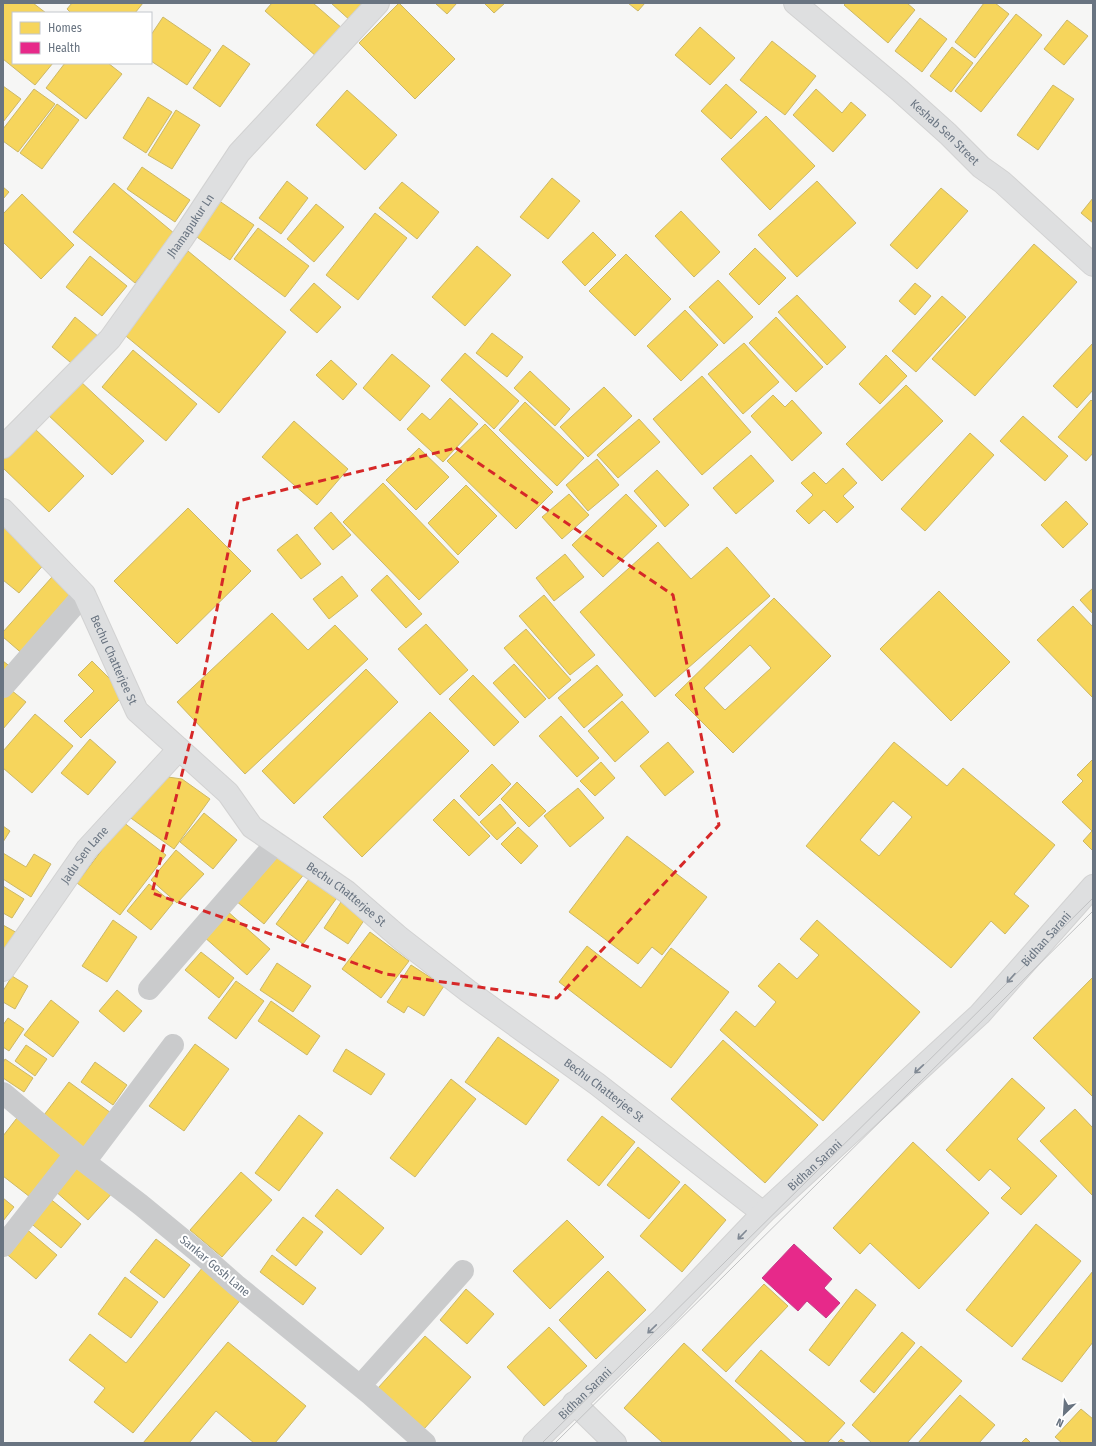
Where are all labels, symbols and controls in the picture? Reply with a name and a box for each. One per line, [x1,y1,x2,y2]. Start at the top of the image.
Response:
legend [12,12,152,64]
text: Homes [48,21,82,35]
text: Health [48,41,80,55]
street label: Keshab Sen Street [908,97,982,168]
street label: Jhamapukur Ln [164,191,217,260]
street label: Bechu Chatterjee St [88,613,140,707]
street label: Jadu Sen Lane [58,823,111,887]
street label: Bechu Chatterjee St [304,859,389,929]
street label: Bidhan Sarani [1018,909,1074,969]
one-way arrow [1007,973,1016,983]
street label: Bechu Chatterjee St [561,1055,647,1125]
one-way arrow [914,1065,924,1074]
street label: Bidhan Sarani [785,1137,845,1194]
one-way arrow [737,1230,747,1240]
street label: Sankar Gosh Lane [177,1233,253,1299]
one-way arrow [647,1324,657,1333]
street label: Bidhan Sarani [556,1365,614,1422]
north arrow [1044,1394,1084,1434]
text: N [1054,1415,1066,1430]

